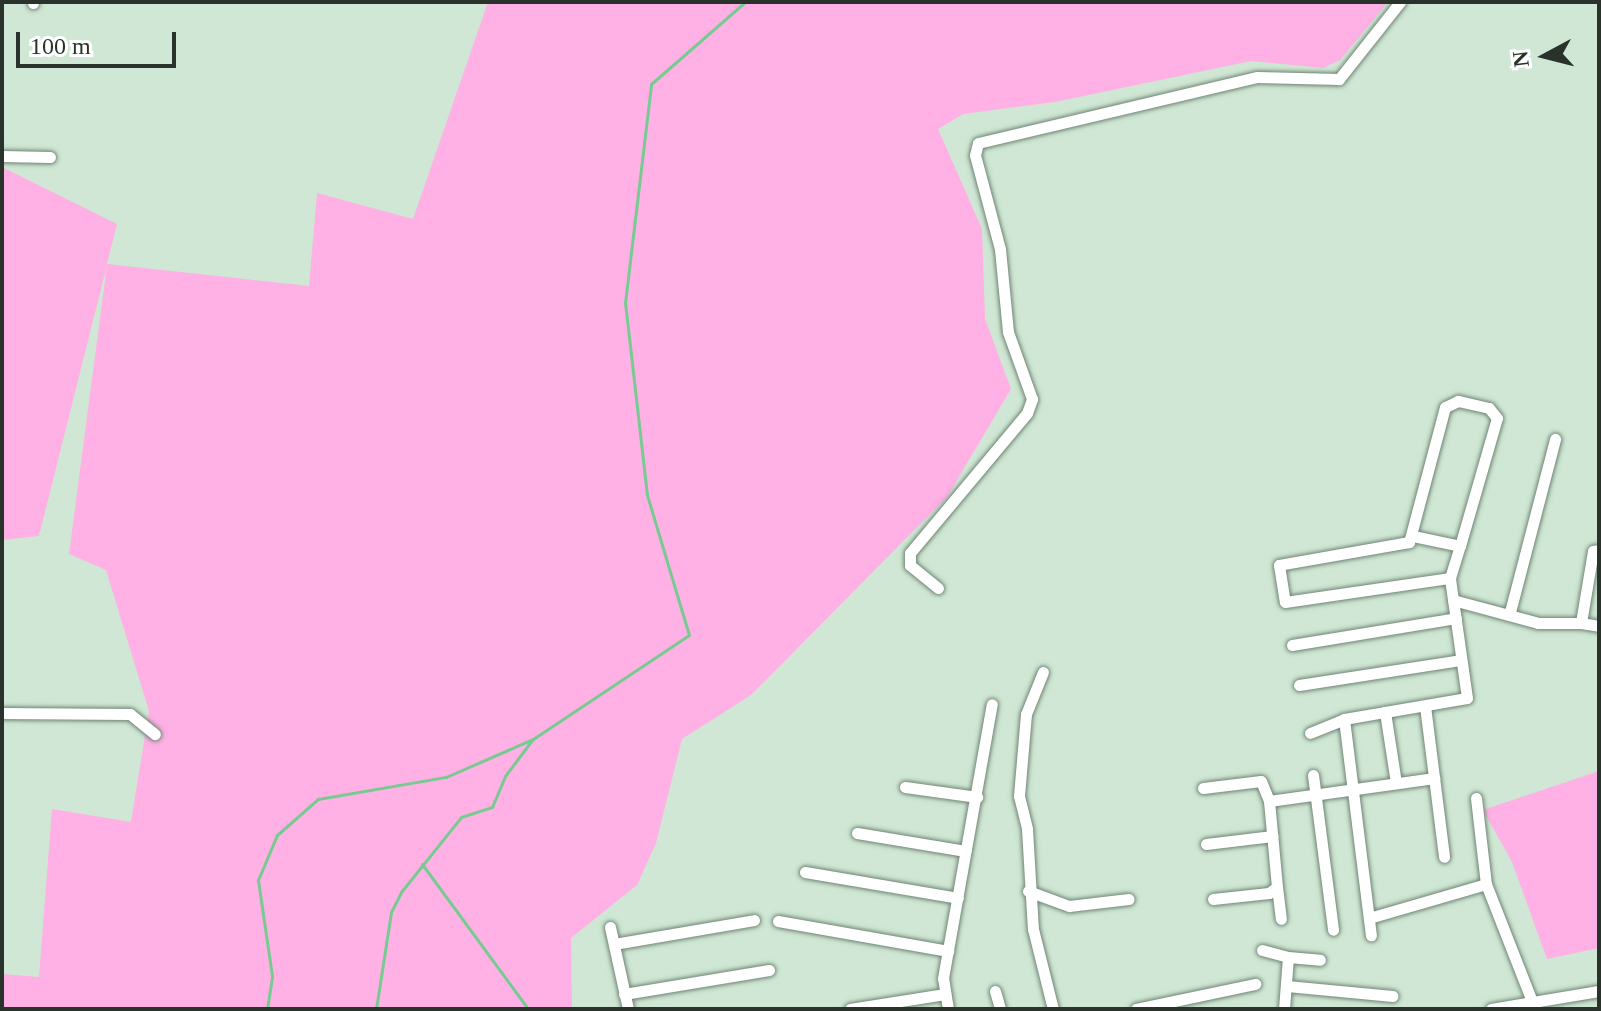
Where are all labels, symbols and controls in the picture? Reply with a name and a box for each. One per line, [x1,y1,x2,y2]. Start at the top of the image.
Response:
scale bar [20,16,180,66]
north arrow [1505,16,1585,96]
text: 100 m [30,33,91,59]
text: N [1507,50,1534,68]

